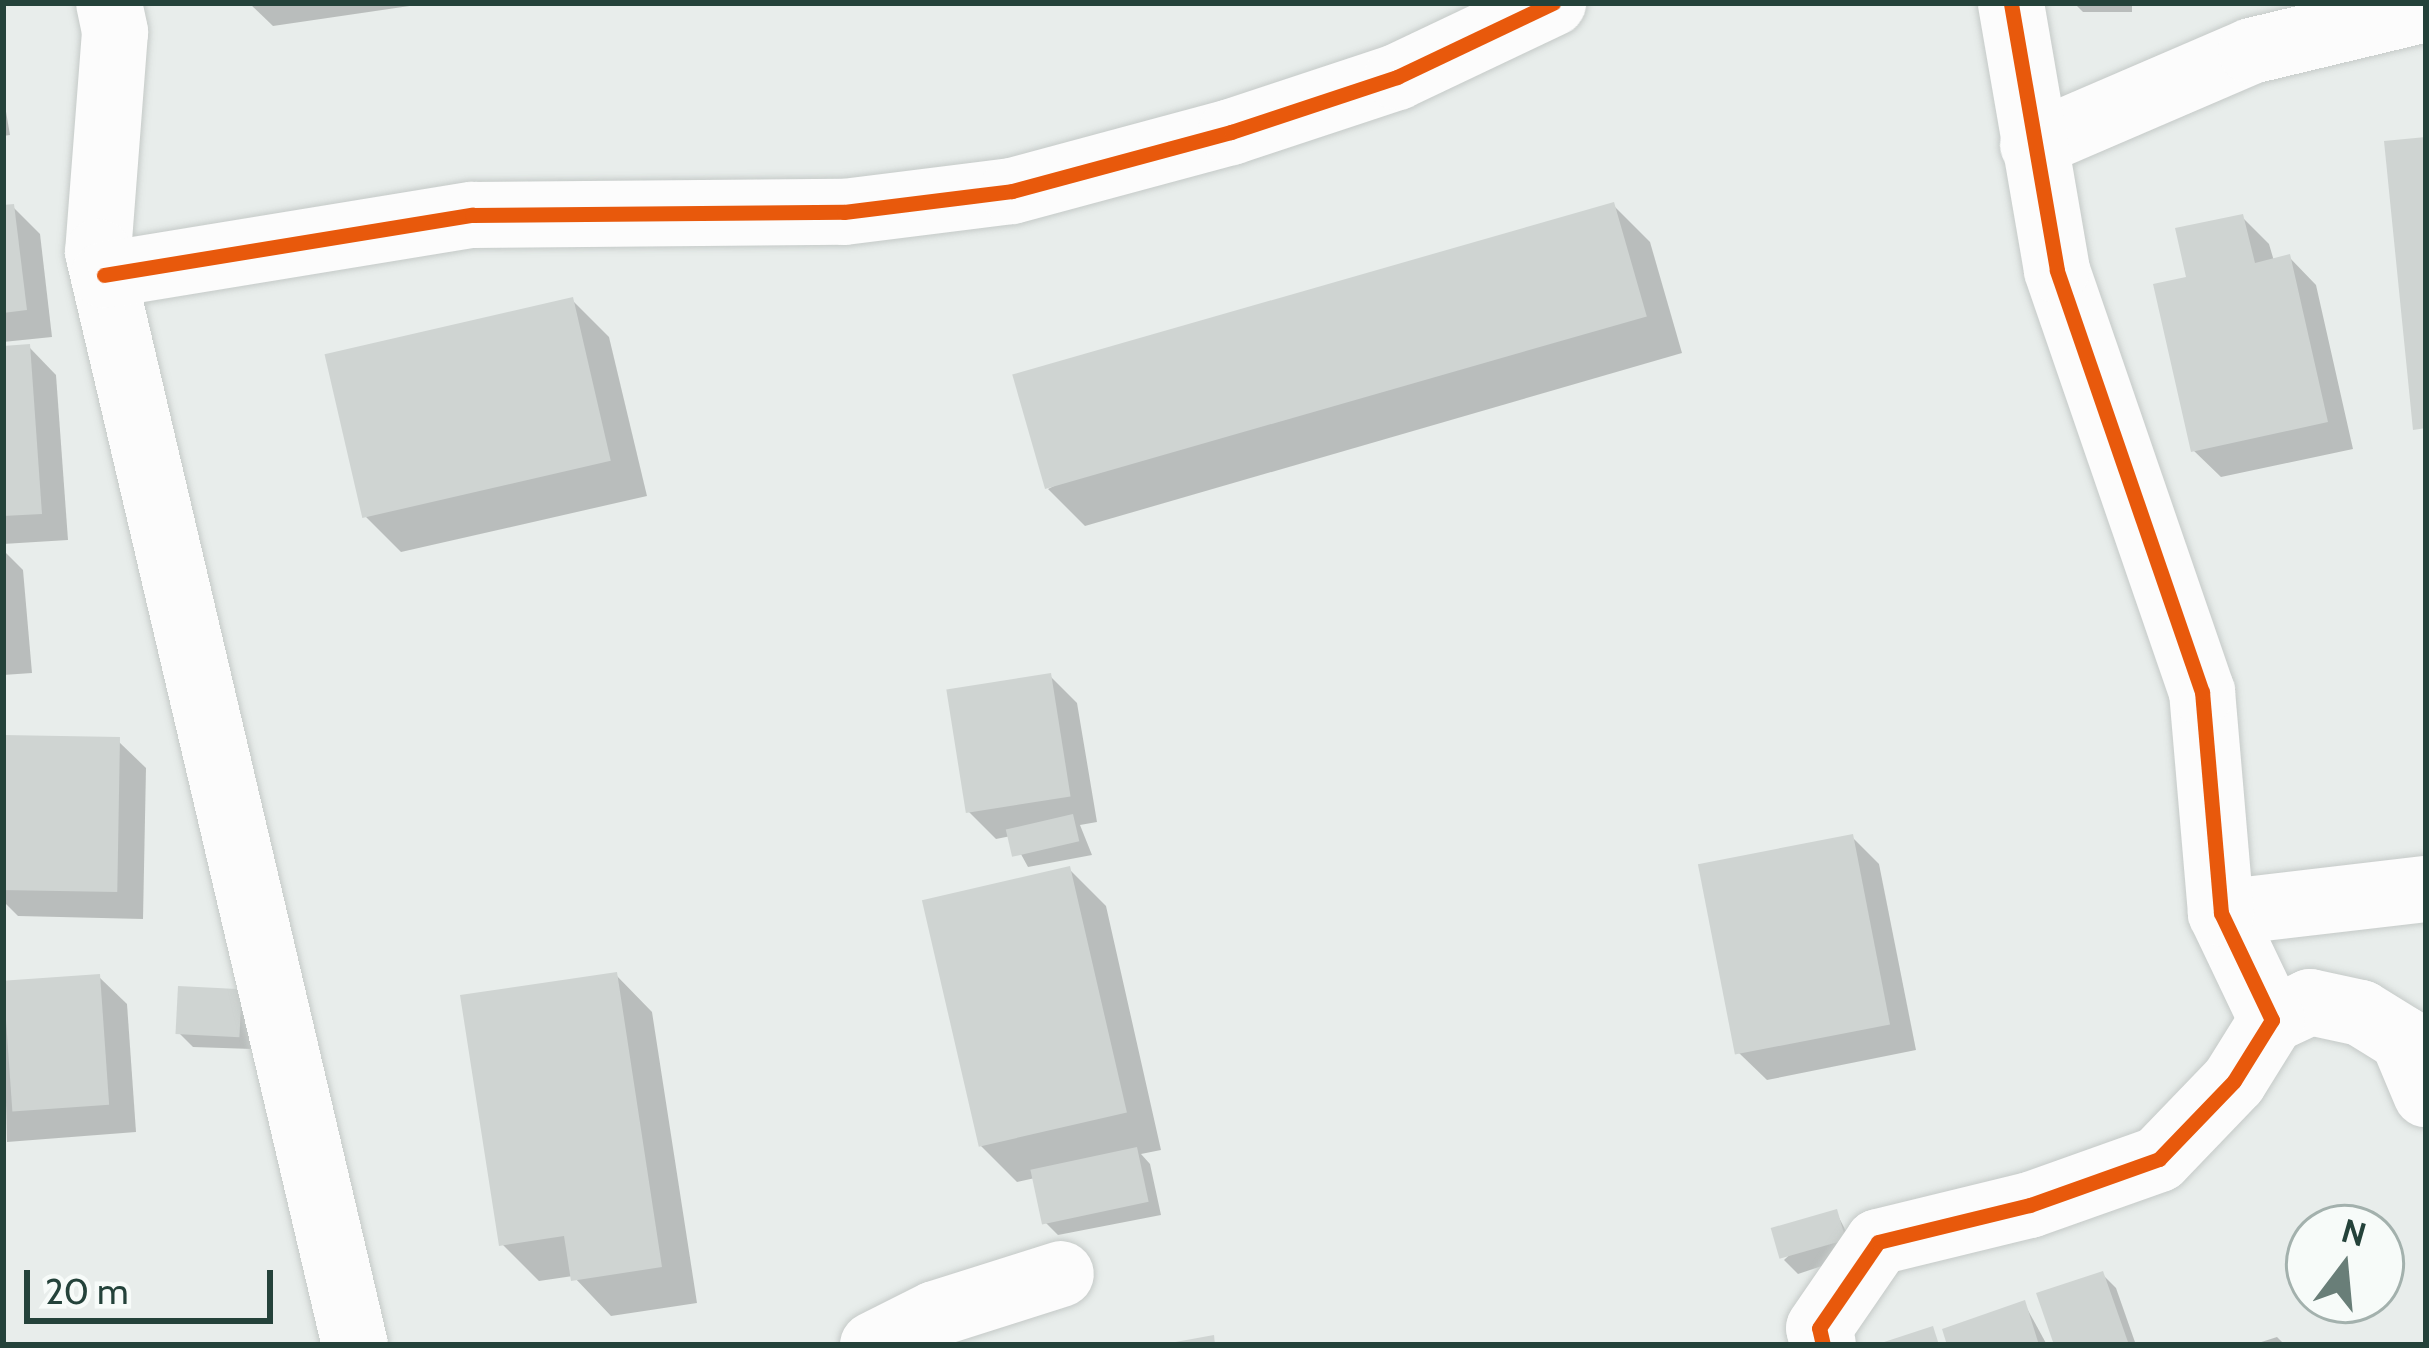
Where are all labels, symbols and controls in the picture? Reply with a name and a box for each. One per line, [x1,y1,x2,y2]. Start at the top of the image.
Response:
north arrow [2285,1204,2405,1324]
text: N [2337,1210,2371,1255]
scale bar [30,1246,279,1320]
text: 20 m [45,1269,129,1313]

